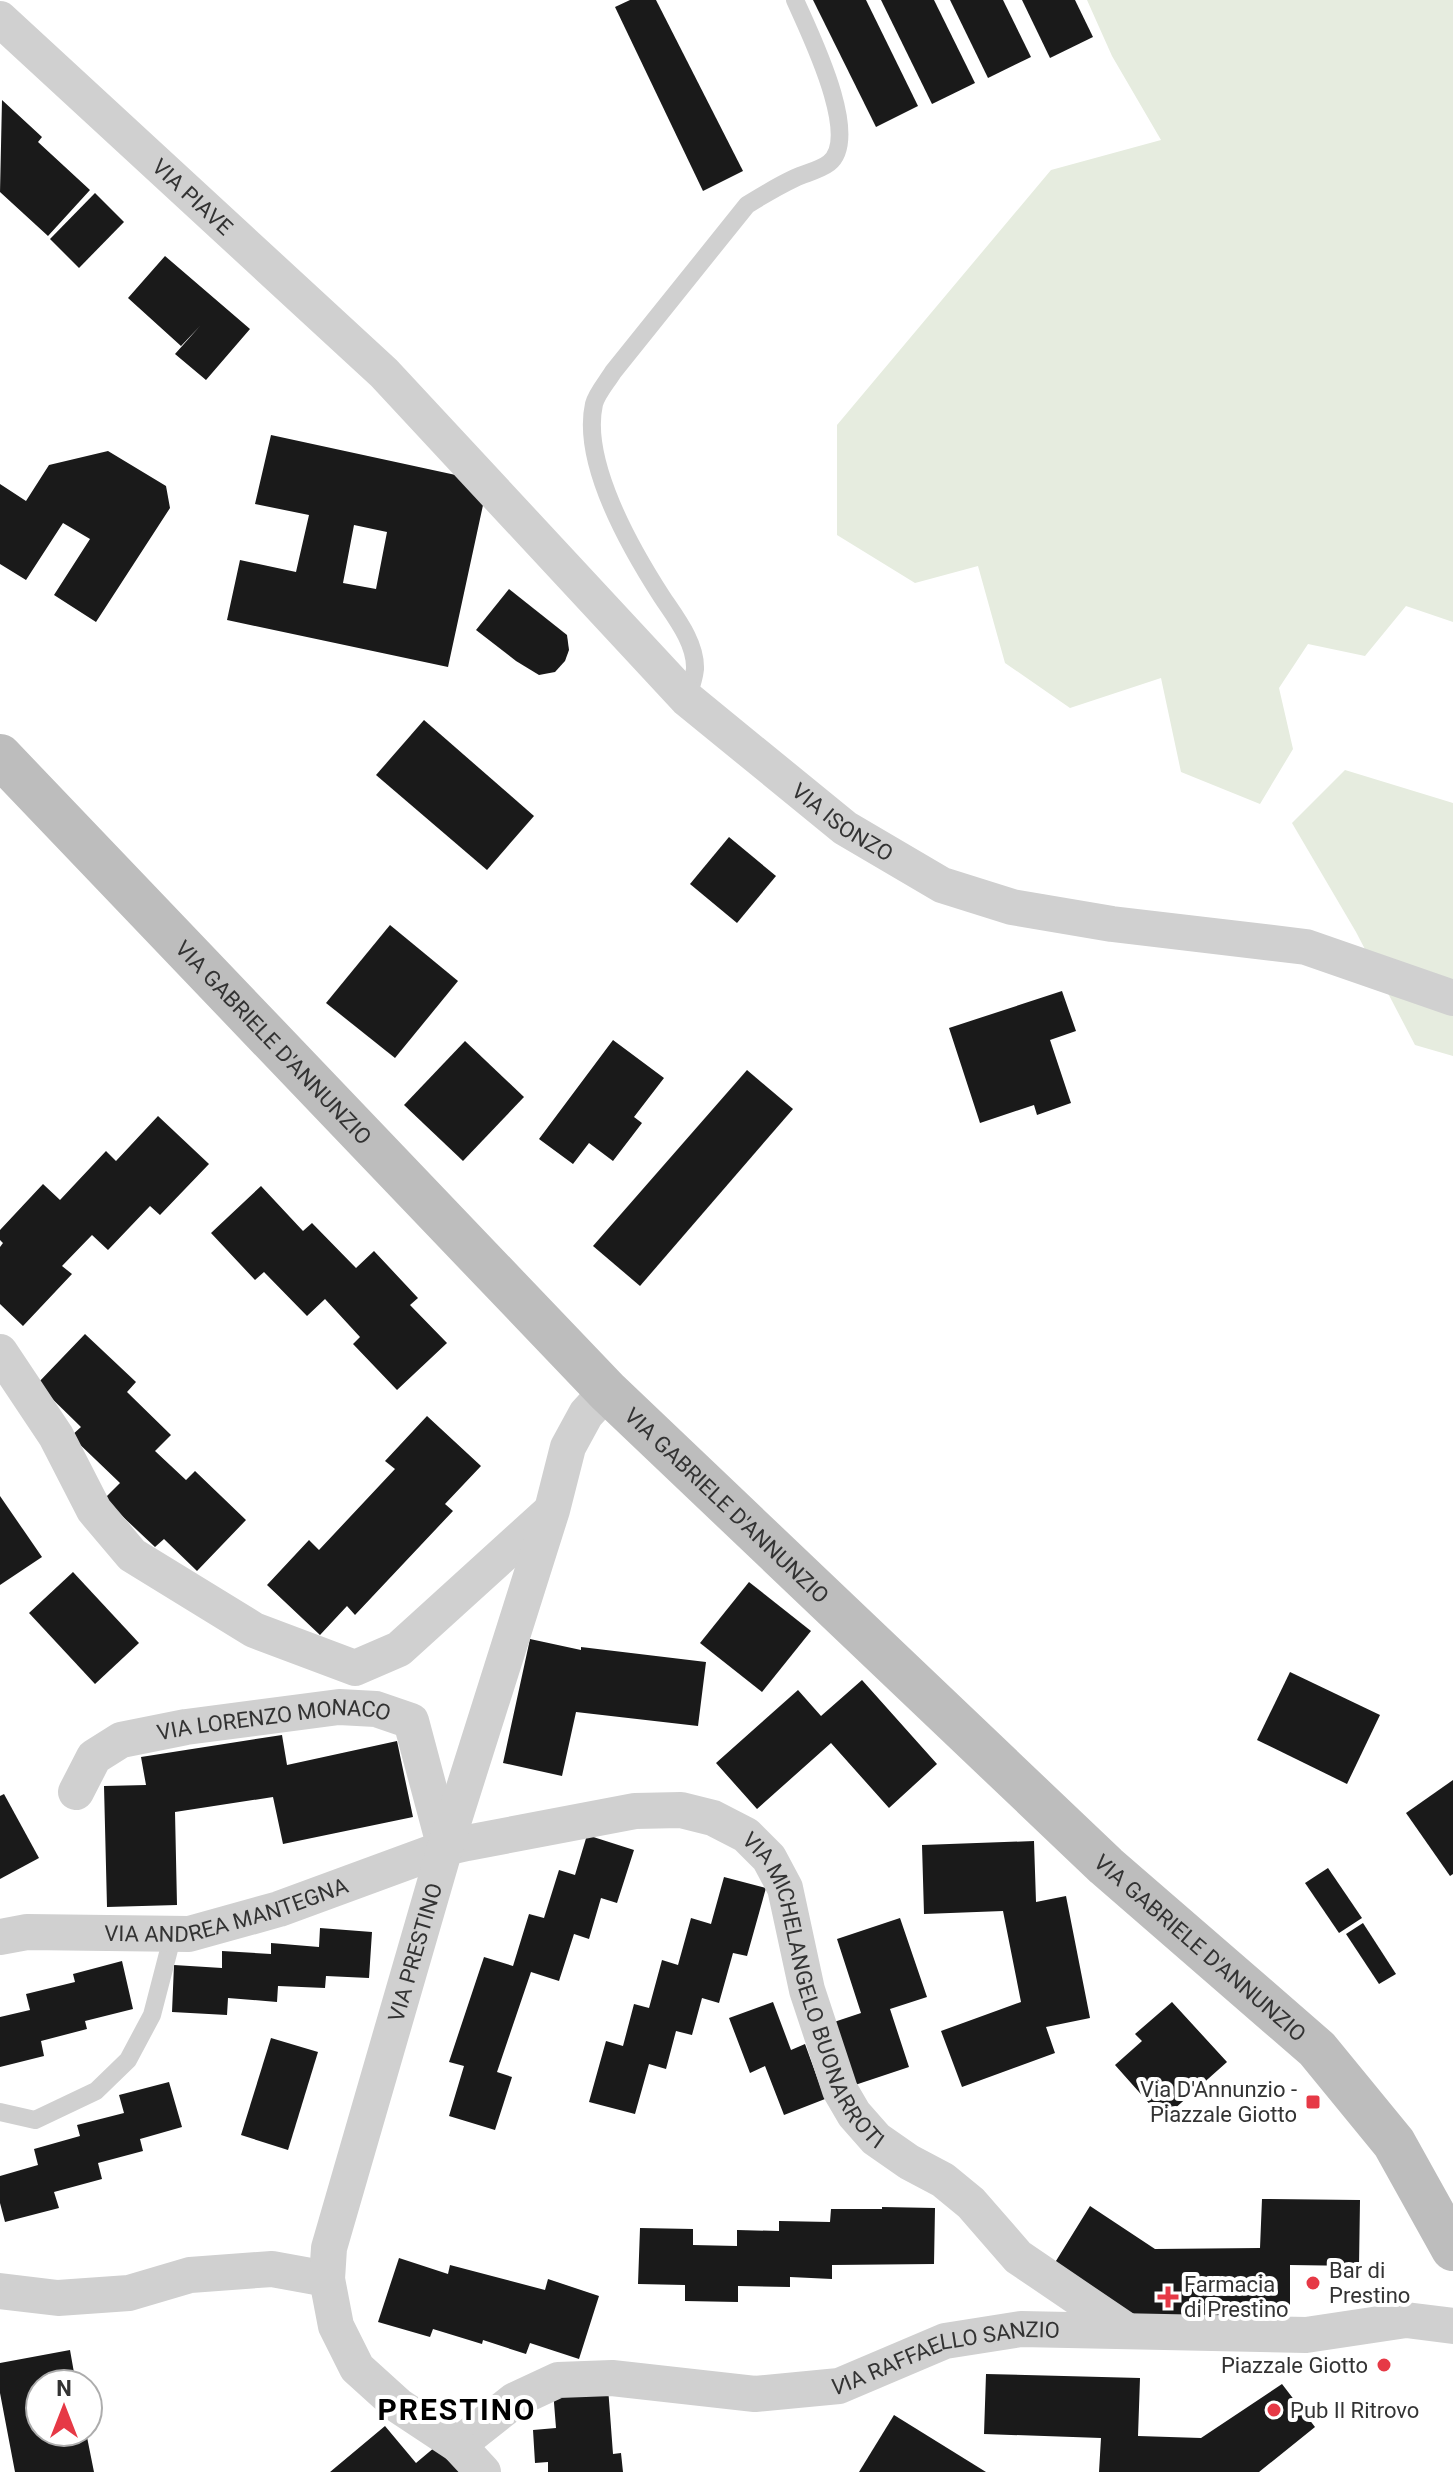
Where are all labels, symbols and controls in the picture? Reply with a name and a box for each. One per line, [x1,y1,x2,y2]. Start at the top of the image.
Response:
street label: VIA PIAVE [147,154,238,240]
street label: VIA ISONZO [787,778,897,866]
street label: VIA GABRIELE D'ANNUNZIO [170,936,376,1150]
street label: VIA GABRIELE D'ANNUNZIO [619,1403,834,1608]
street label: VIA LORENZO MONACO [155,1695,394,1746]
street label: VIA MICHELANGELO BUONARROTI [737,1827,889,2154]
street label: VIA GABRIELE D'ANNUNZIO [1089,1849,1311,2047]
street label: VIA ANDREA MANTEGNA [104,1873,352,1947]
street label: VIA PRESTINO [383,1880,447,2025]
place label: Via D'Annunzio - Piazzale Giotto [1140,2077,1297,2127]
marker: Via D'Annunzio - Piazzale Giotto [1304,2093,1322,2111]
place label: Bar di Prestino [1329,2258,1410,2308]
place label: Farmacia di Prestino [1184,2272,1289,2322]
marker: Bar di Prestino [1304,2274,1322,2292]
marker: Farmacia di Prestino [1159,2288,1177,2306]
street label: VIA RAFFAELLO SANZIO [830,2316,1060,2400]
place label: Piazzale Giotto [1221,2353,1368,2378]
marker: Piazzale Giotto [1375,2356,1393,2374]
north arrow [24,2368,104,2448]
text: N [56,2376,72,2401]
district label: PRESTINO [377,2392,537,2427]
place label: Pub Il Ritrovo [1290,2398,1419,2423]
marker: Pub Il Ritrovo [1265,2401,1283,2419]

